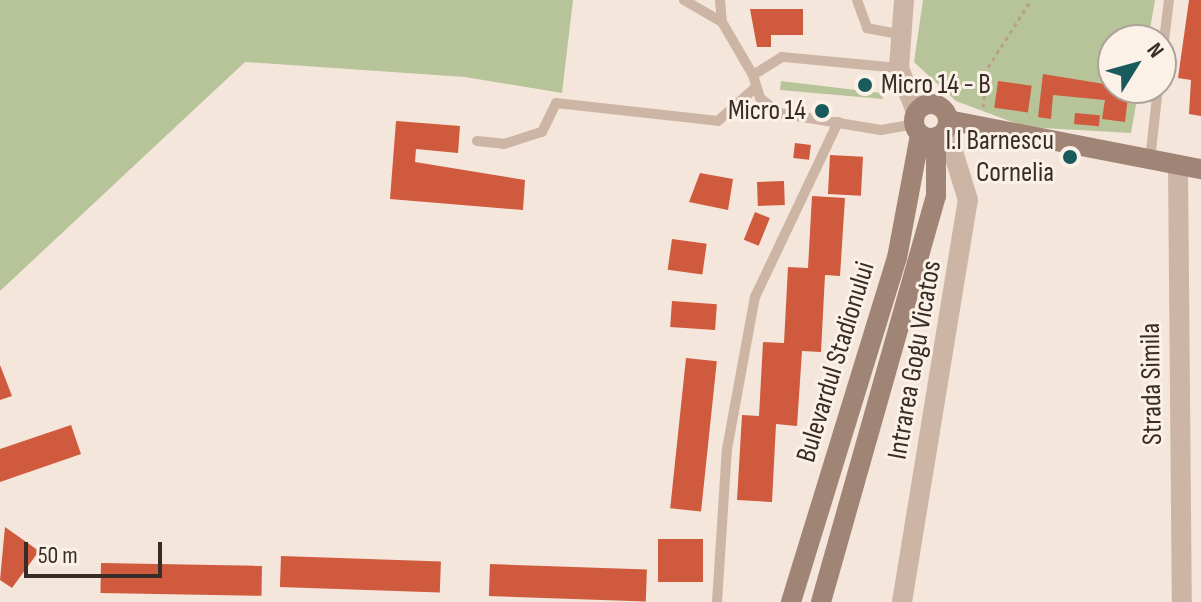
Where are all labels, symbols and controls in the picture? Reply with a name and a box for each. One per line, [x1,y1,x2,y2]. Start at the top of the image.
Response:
north arrow [1097,24,1177,104]
text: N [1141,38,1169,63]
place label: Micro 14 - B [881,68,991,102]
marker: Micro 14 - B [856,76,874,94]
place label: Micro 14 [728,94,806,128]
marker: Micro 14 [813,102,831,120]
place label: I.I Barnescu Cornelia [945,124,1054,190]
marker: I.I Barnescu Cornelia [1061,148,1079,166]
street label: Bulevardul Stadionului [790,258,882,466]
street label: Intrarea Gogu Vicatos [881,258,949,462]
street label: Strada Simila [1134,323,1170,445]
scale bar [28,526,166,576]
text: 50 m [38,541,78,570]

